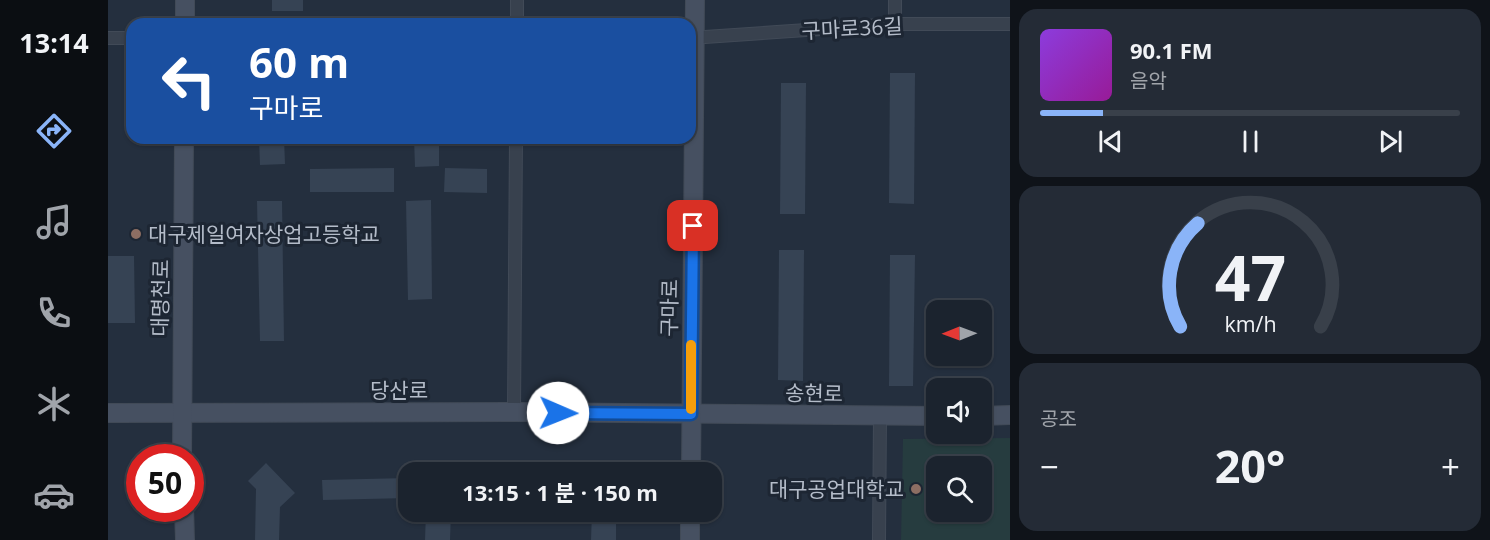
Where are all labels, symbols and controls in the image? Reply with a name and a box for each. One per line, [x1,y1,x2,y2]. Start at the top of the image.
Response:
street label: 구마로36길 [801,11,903,45]
text: 13:14 [19,24,89,61]
text: 60 m [249,33,349,90]
text: 90.1 FM [1130,35,1213,65]
icon: left [150,42,228,120]
text: 음악 [1130,67,1167,94]
text: 구마로 [249,89,324,126]
icon: directions [33,110,75,152]
icon: previous [1094,125,1127,158]
icon: pause [1234,125,1267,158]
icon: next [1374,125,1407,158]
pin [667,200,718,251]
icon: music [33,201,75,243]
icon: arrive [676,209,709,242]
place label: 대구제일여자상업고등학교 [148,220,380,248]
marker: 대구제일여자상업고등학교 [129,227,143,241]
text: 47 [1214,234,1286,319]
street label: 대명천로 [145,259,175,337]
street label: 구마로 [654,279,684,337]
icon: phone [33,292,75,334]
north arrow [926,300,992,366]
map controls [926,300,992,522]
text: km/h [1224,309,1276,338]
street label: 당산로 [370,376,428,404]
street label: 송현로 [785,378,843,408]
button: sound [926,378,992,444]
position arrow [526,381,590,445]
icon: climate [33,383,75,425]
text: 공조 [1040,405,1077,432]
text: 20° [1215,435,1285,496]
speed limit sign: 50 [126,444,204,522]
text: − [1040,444,1059,489]
text: + [1441,444,1460,489]
button: search [926,456,992,522]
icon: car [33,474,75,516]
place label: 대구공업대학교 [769,475,904,503]
text: 13:15 · 1 분 · 150 m [462,477,658,507]
marker: 대구공업대학교 [909,482,923,496]

